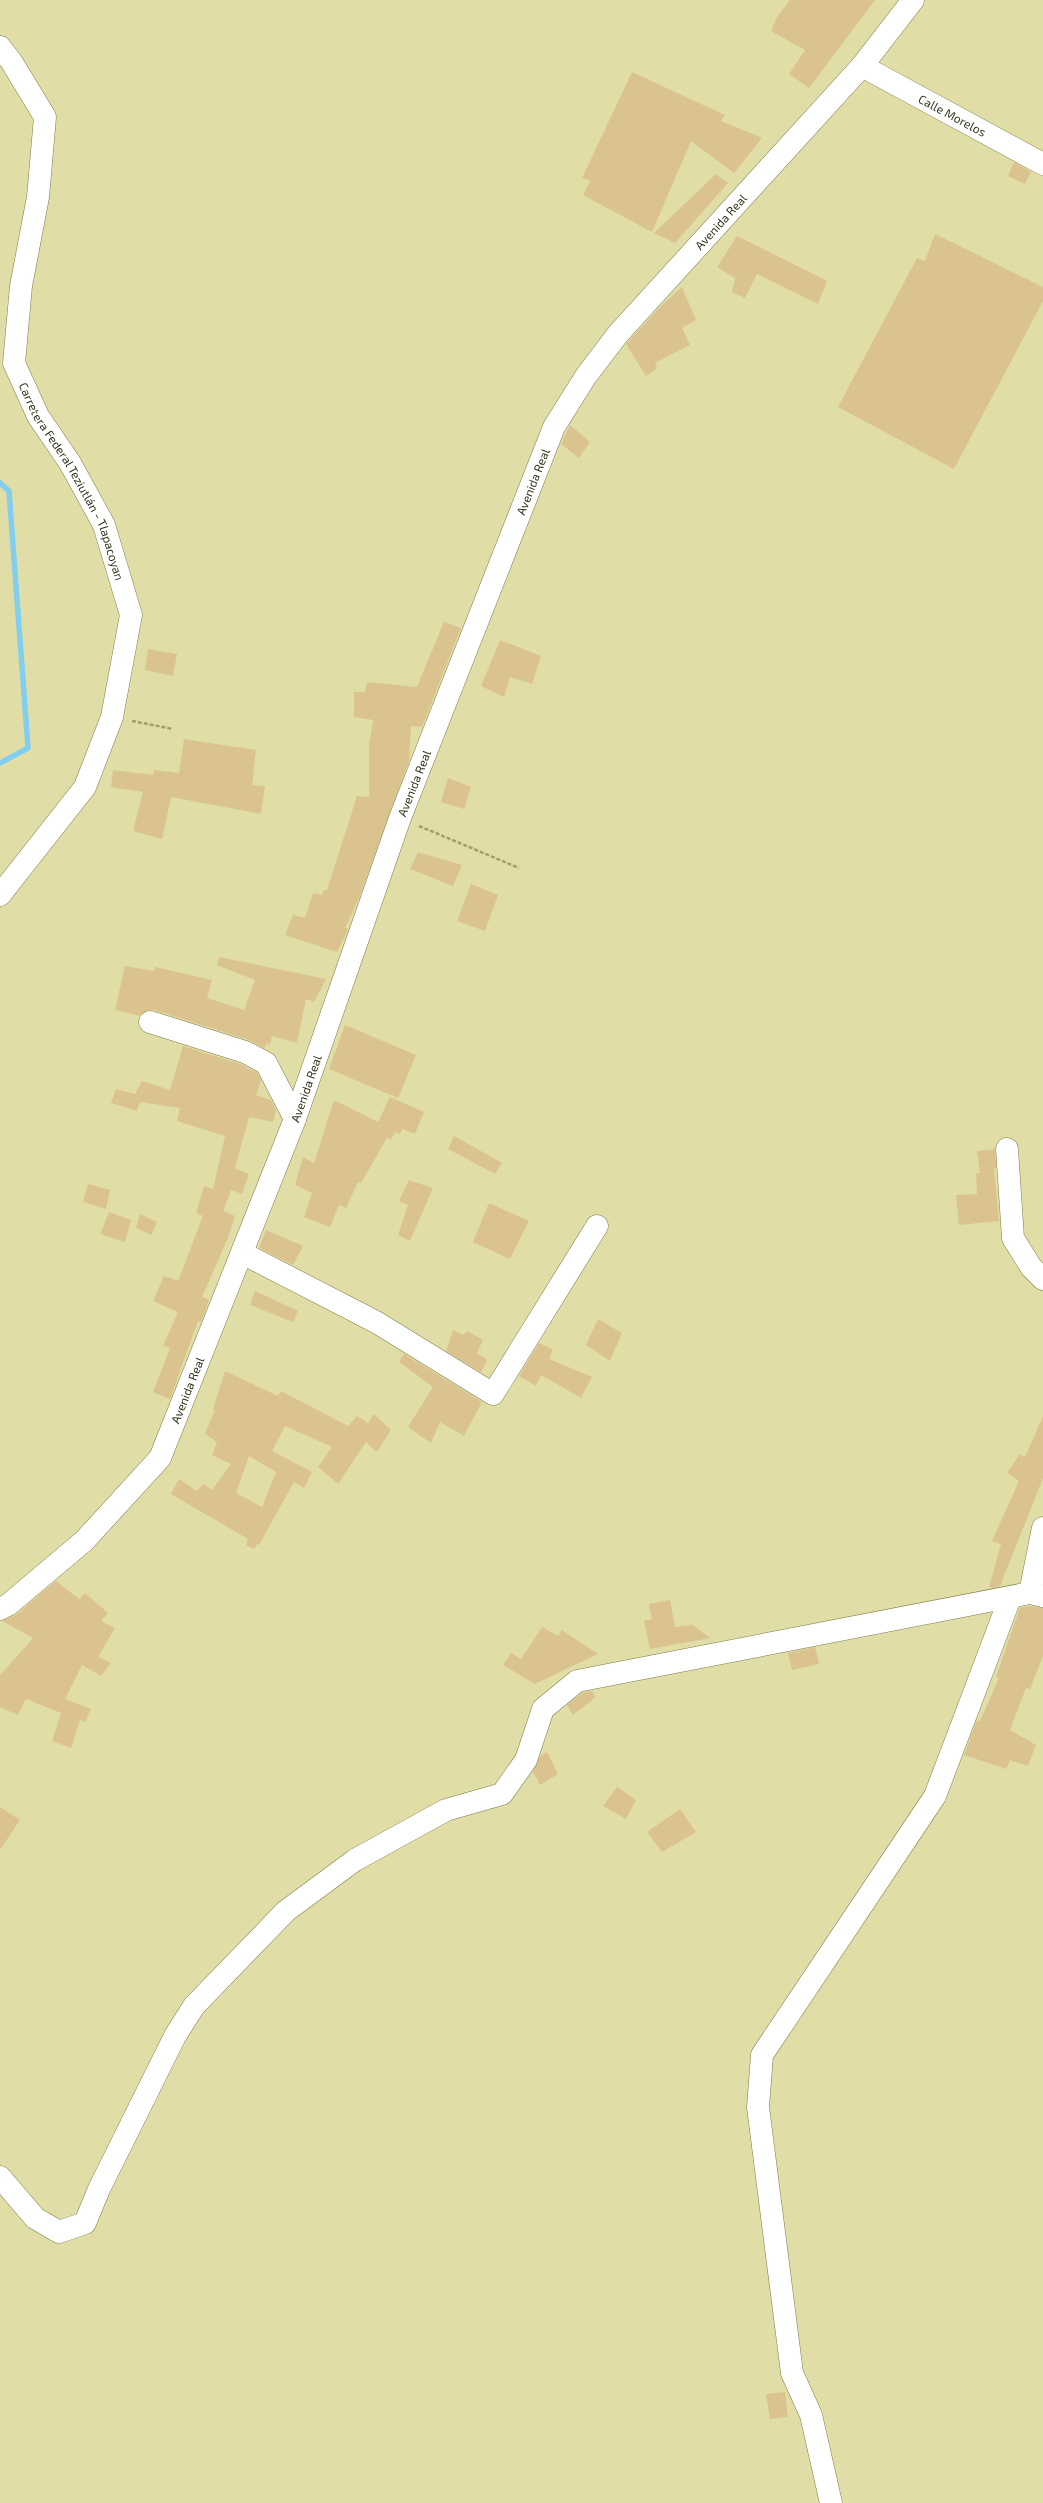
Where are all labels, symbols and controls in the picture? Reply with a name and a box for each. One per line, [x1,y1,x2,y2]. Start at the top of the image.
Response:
street label: Calle Morelos [916,91,989,139]
street label: Avenida Real [692,190,750,252]
street label: Carretera Federal Teziutlán - Tlapacoyan [17,380,127,582]
street label: Avenida Real [513,446,552,517]
street label: Avenida Real [394,748,433,818]
street label: Avenida Real [287,1053,324,1124]
street label: Avenida Real [168,1354,207,1425]

